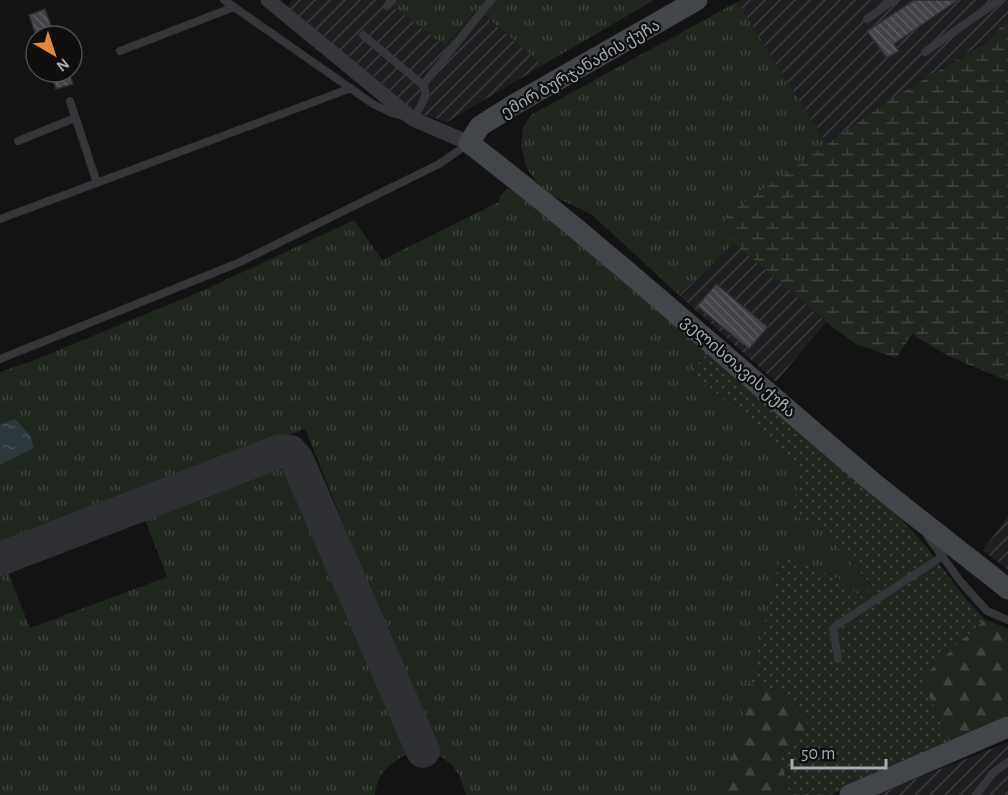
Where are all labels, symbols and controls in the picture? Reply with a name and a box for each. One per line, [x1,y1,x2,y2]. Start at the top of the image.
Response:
street label: ემირ ბურჯანაძის ქუჩა [498,17,663,122]
north arrow [24,24,84,84]
text: N [53,55,72,75]
street label: ველისთავის ქუჩა [677,313,799,422]
scale bar [792,732,886,770]
text: 50 m [801,745,835,763]

